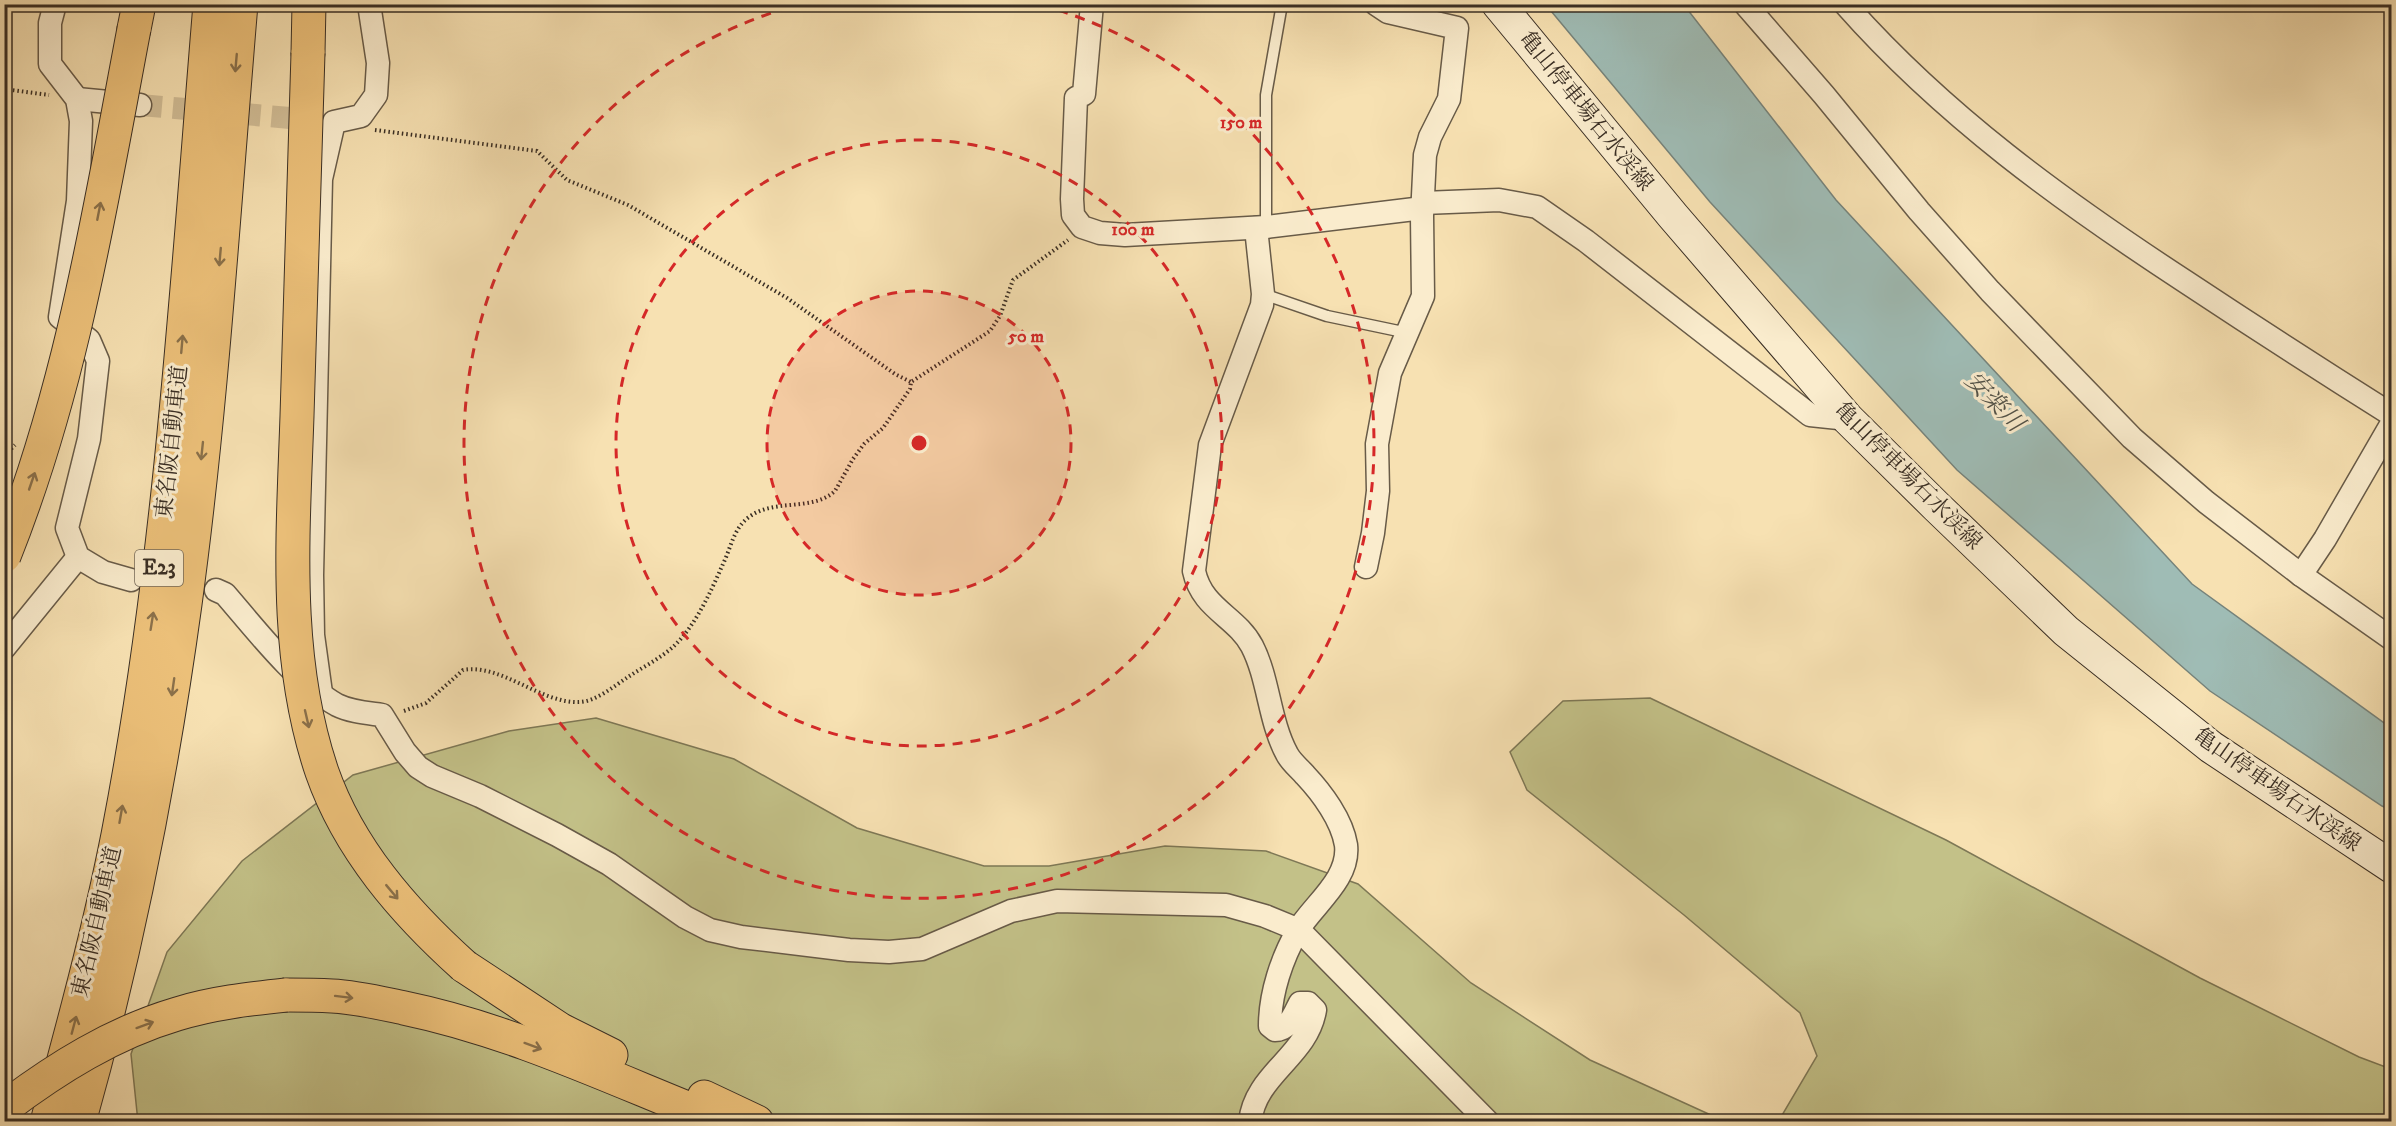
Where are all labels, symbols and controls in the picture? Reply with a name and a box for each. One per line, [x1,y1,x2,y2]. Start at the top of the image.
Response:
street label: 亀山停車場石水渓線 [1513,26,1659,196]
one-way arrow [230,52,241,72]
text: 150 m [1220,112,1263,134]
one-way arrow [94,201,105,221]
text: 100 m [1111,219,1155,241]
one-way arrow [214,247,225,267]
text: 50 m [1007,326,1044,348]
one-way arrow [177,335,188,355]
street label: 東名阪自動車道 [151,364,193,520]
water label: 安楽川 [1958,366,2032,440]
street label: 亀山停車場石水渓線 [1828,396,1988,556]
centre of rings [909,433,929,453]
one-way arrow [196,441,207,461]
one-way arrow [27,472,38,491]
road number: E23 [135,550,183,586]
one-way arrow [146,612,157,632]
one-way arrow [168,676,179,696]
one-way arrow [302,709,314,728]
street label: 亀山停車場石水渓線 [2188,722,2366,858]
one-way arrow [116,805,127,824]
street label: 東名阪自動車道 [67,844,127,1000]
one-way arrow [386,884,399,900]
one-way arrow [334,992,354,1003]
one-way arrow [68,1015,80,1034]
one-way arrow [135,1019,154,1030]
one-way arrow [523,1041,542,1052]

